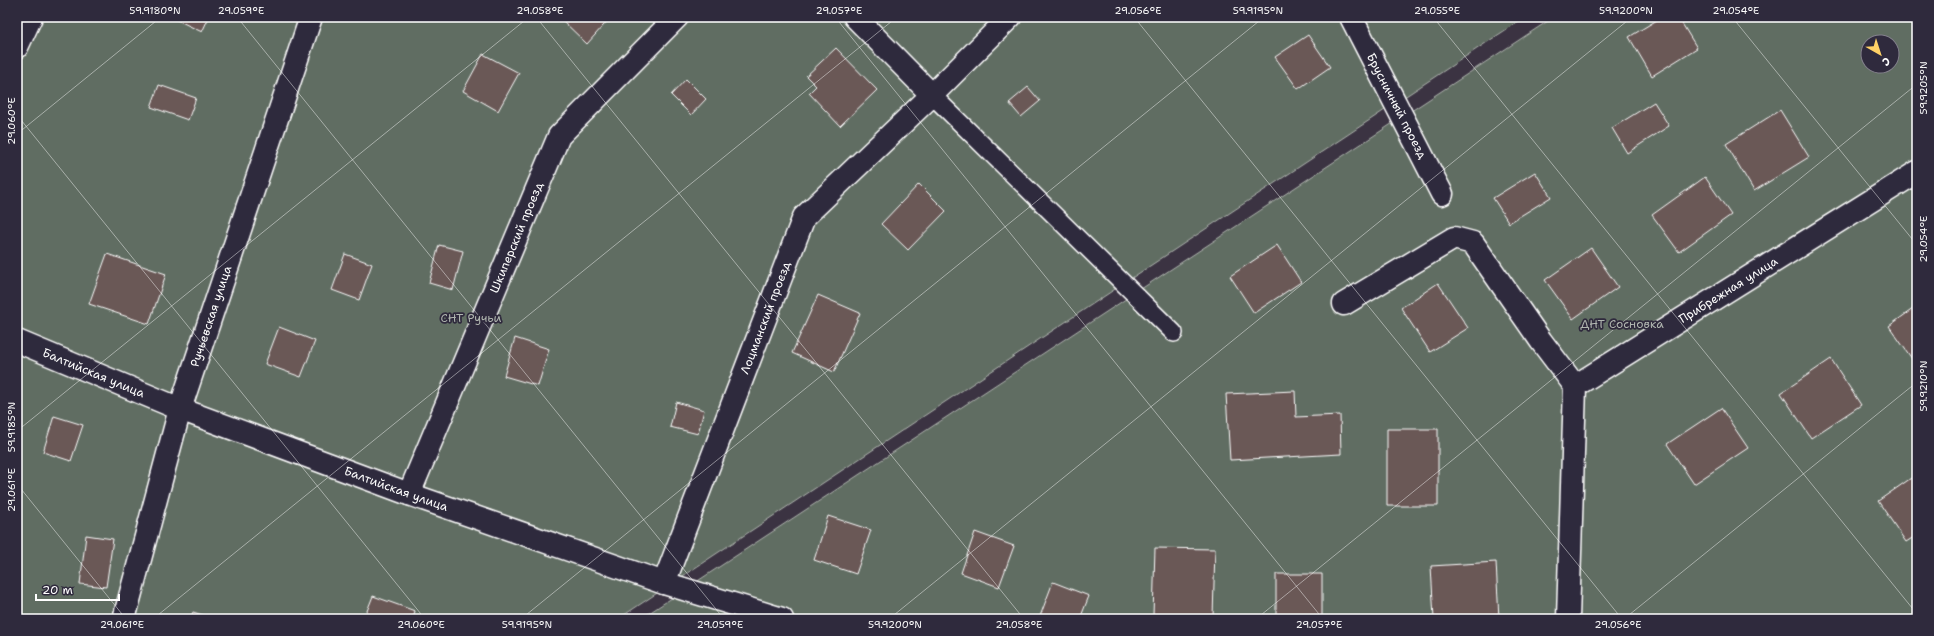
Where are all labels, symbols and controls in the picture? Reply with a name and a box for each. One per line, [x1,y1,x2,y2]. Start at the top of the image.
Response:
text: 59.9180°N [129,4,181,17]
text: 29.059°E [218,4,264,17]
text: 29.058°E [517,4,563,17]
text: 29.057°E [816,4,862,17]
text: 29.056°E [1115,4,1161,17]
text: 59.9195°N [1233,4,1283,17]
text: 29.055°E [1414,4,1460,17]
text: 59.9200°N [1599,4,1653,17]
text: 29.054°E [1713,4,1759,17]
north arrow [1860,34,1900,74]
street label: Брусничный проезд [1363,50,1431,162]
text: С [1878,53,1893,69]
text: 59.9205°N [1917,61,1930,115]
text: 29.060°E [5,97,18,145]
street label: Шкиперский проезд [486,179,547,295]
text: 29.054°E [1917,216,1930,262]
street label: Прибрежная улица [1676,253,1781,327]
street label: Лоцманский проезд [737,259,794,376]
street label: Ручьевская улица [187,263,235,369]
park label: СНТ Ручьи [441,310,502,326]
park label: ДНТ Сосновка [1580,316,1664,332]
street label: Балтийская улица [40,345,148,402]
text: 59.9210°N [1917,361,1930,411]
text: 59.9185°N [5,402,18,452]
street label: Балтийская улица [342,463,451,515]
text: 29.061°E [5,468,18,512]
scale bar [36,576,119,602]
text: 20 m [42,582,73,598]
text: 29.061°E [100,618,144,631]
text: 29.060°E [397,618,445,631]
text: 59.9195°N [502,618,552,631]
text: 29.059°E [697,618,743,631]
text: 59.9200°N [868,618,922,631]
text: 29.058°E [996,618,1042,631]
text: 29.057°E [1296,618,1342,631]
text: 29.056°E [1595,618,1641,631]

